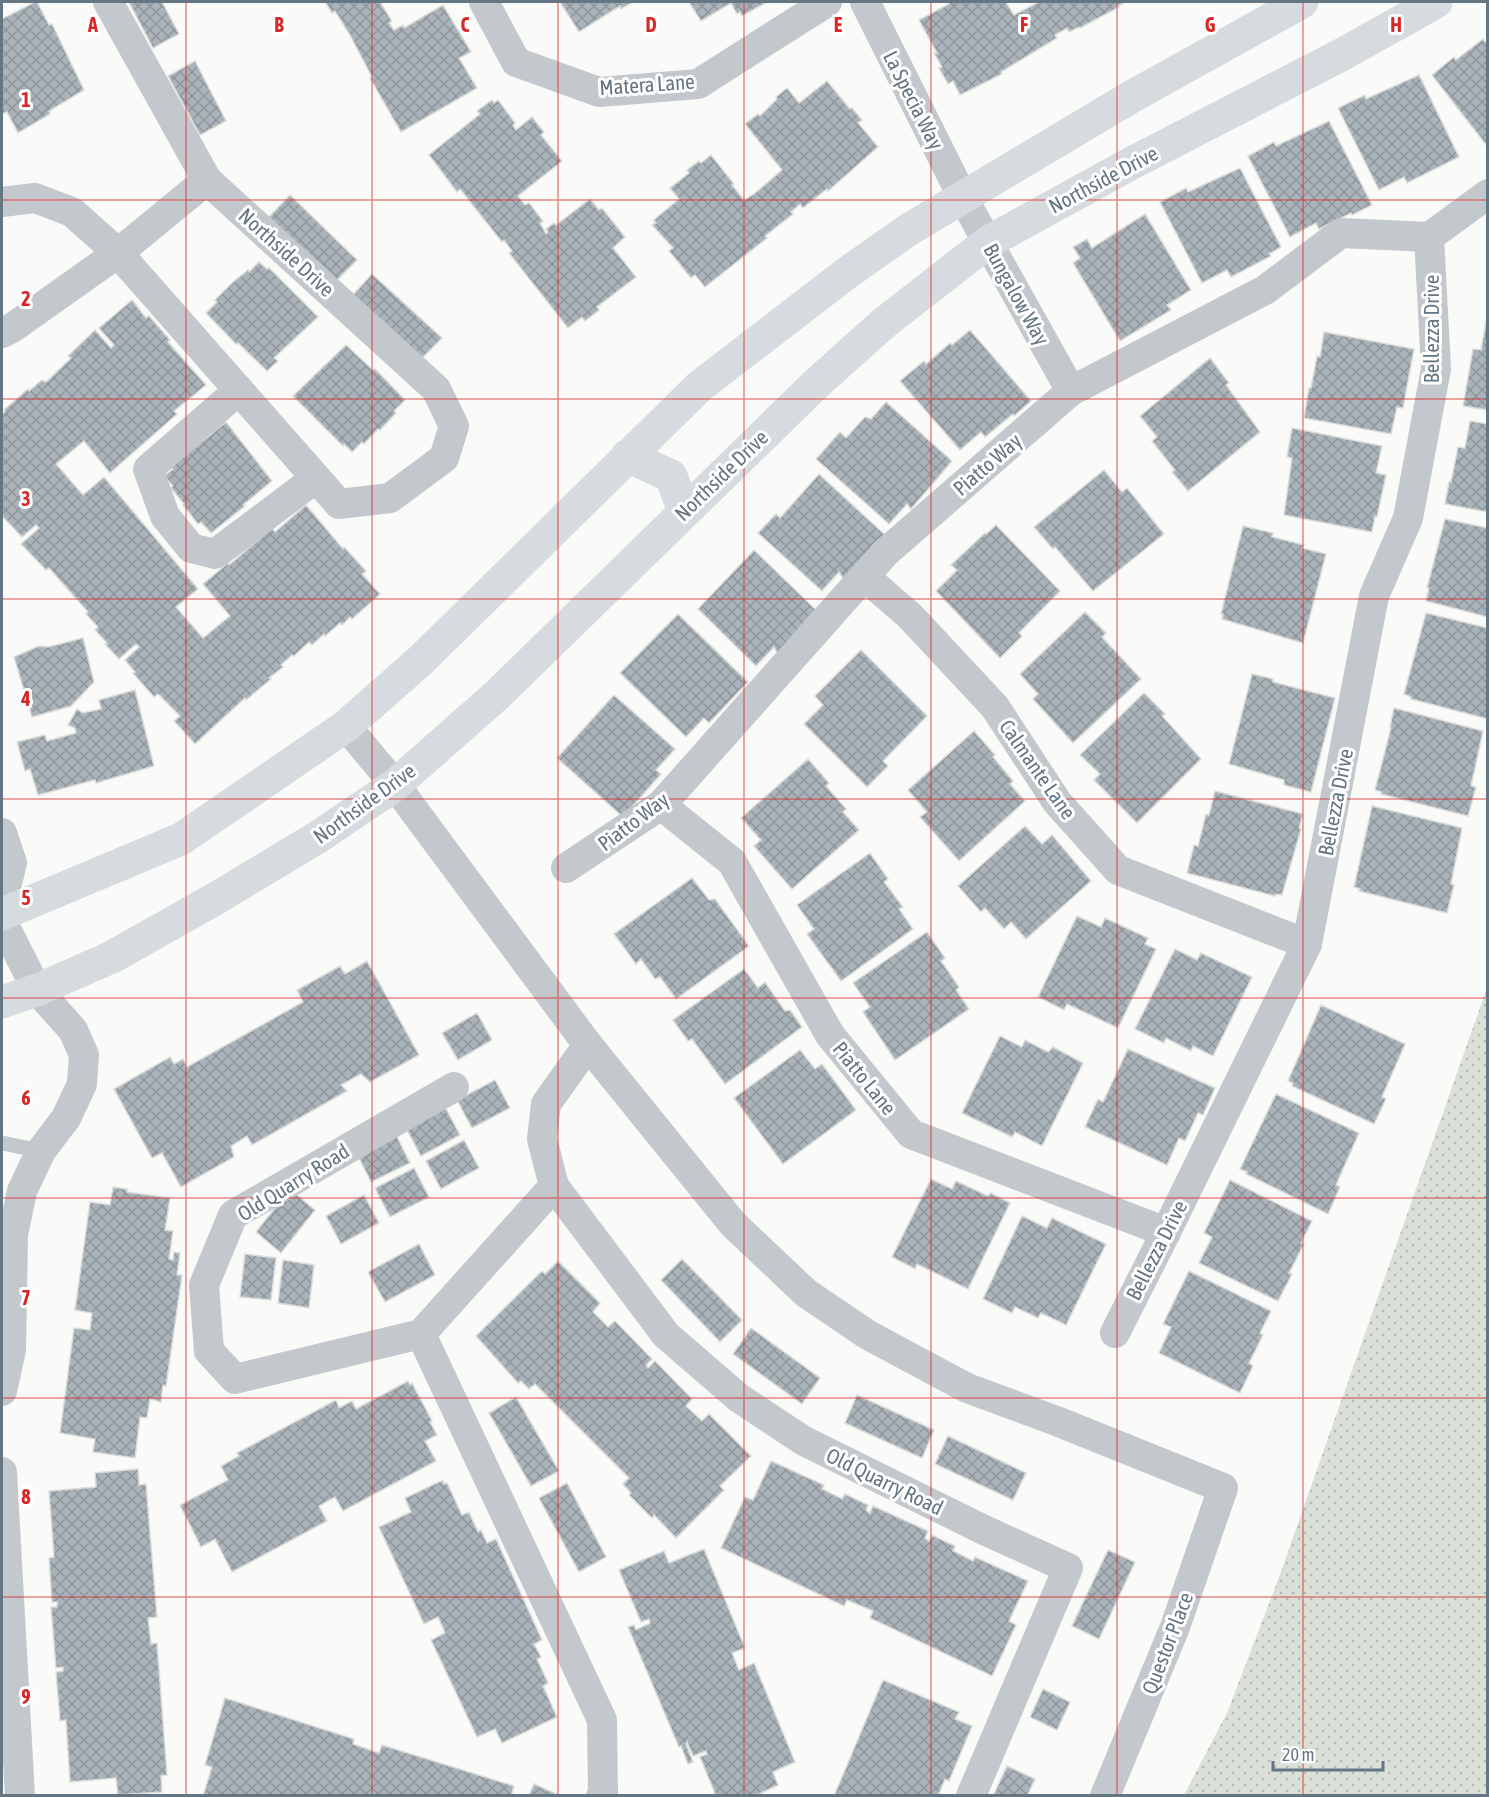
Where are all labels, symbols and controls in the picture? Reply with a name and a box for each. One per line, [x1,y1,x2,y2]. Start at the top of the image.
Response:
text: A [87,13,98,36]
text: B [274,13,284,36]
text: C [461,13,470,36]
text: D [645,13,657,36]
text: E [834,13,843,36]
text: F [1020,13,1028,36]
text: G [1205,13,1216,36]
text: H [1390,13,1402,36]
street label: La Specia Way [879,47,949,154]
street label: Matera Lane [599,69,695,99]
text: 1 [21,88,31,111]
street label: Northside Drive [1044,140,1162,218]
street label: Northside Drive [234,203,340,301]
street label: Bungalow Way [979,239,1055,349]
street label: Bellezza Drive [1419,275,1443,383]
text: 2 [21,287,31,310]
street label: Northside Drive [670,425,772,525]
street label: Piatto Way [948,428,1026,500]
text: 3 [21,487,31,510]
text: 4 [20,687,31,710]
street label: Calmante Lane [995,715,1081,823]
street label: Bellezza Drive [1313,746,1357,858]
street label: Northside Drive [308,758,420,848]
street label: Piatto Way [593,787,673,855]
text: 5 [21,886,31,909]
street label: Piatto Lane [828,1037,902,1119]
text: 6 [21,1086,31,1109]
street label: Old Quarry Road [233,1138,353,1226]
street label: Bellezza Drive [1121,1196,1191,1304]
text: 7 [21,1286,31,1309]
street label: Old Quarry Road [823,1442,947,1520]
text: 8 [21,1485,31,1508]
street label: Questor Place [1137,1589,1197,1697]
text: 9 [21,1685,31,1708]
scale bar [1273,1734,1382,1772]
text: 20 m [1282,1744,1314,1765]

